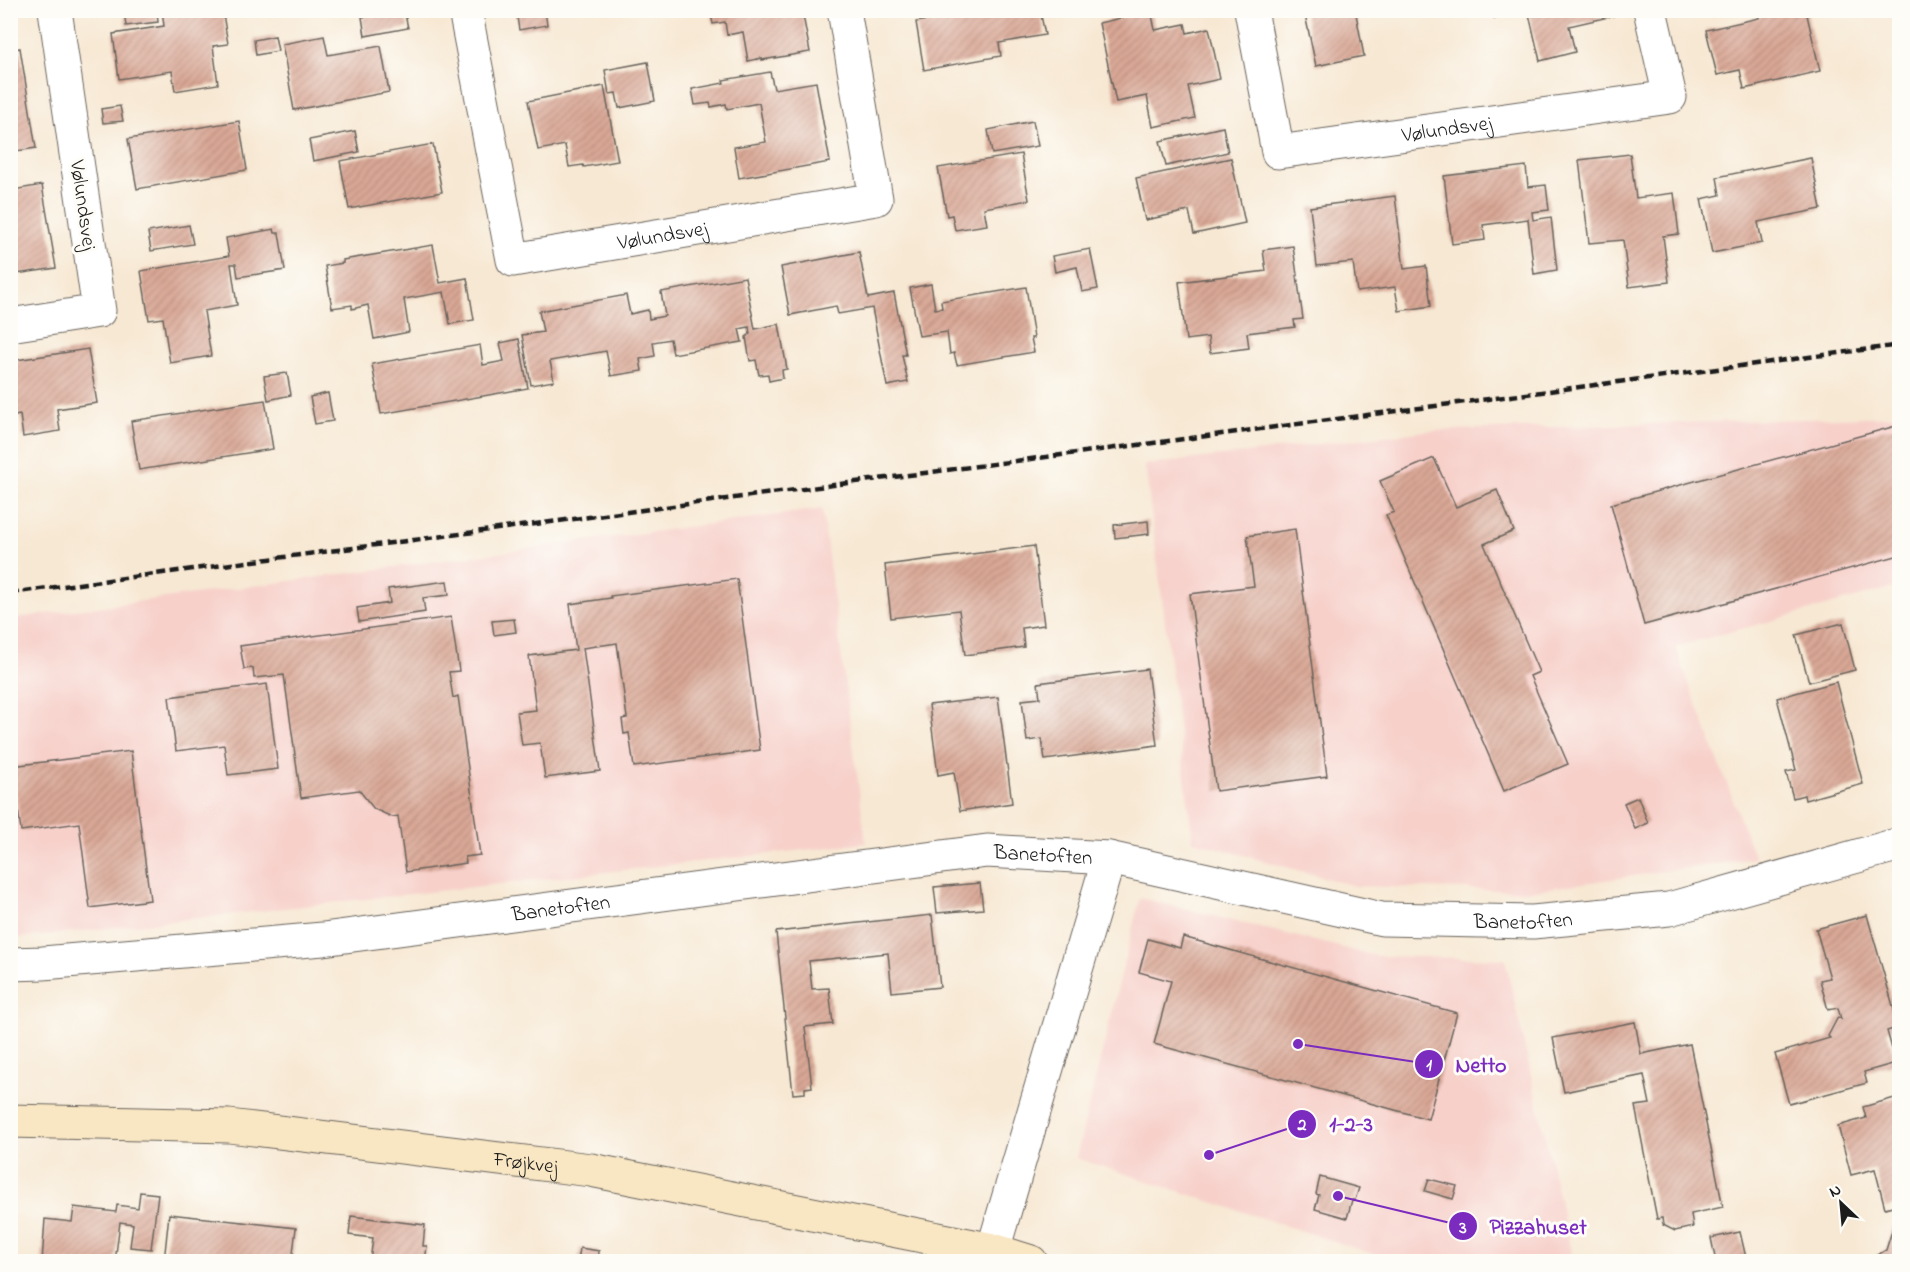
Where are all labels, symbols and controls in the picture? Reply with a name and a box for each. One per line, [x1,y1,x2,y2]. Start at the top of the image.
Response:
street label: Vølundsvej [1399,109,1495,152]
street label: Vølundsvej [61,157,103,253]
street label: Vølundsvej [614,214,711,259]
street label: Banetoften [992,838,1093,874]
street label: Banetoften [509,888,612,931]
street label: Banetoften [1472,905,1574,939]
callout: Netto [1414,1044,1519,1084]
text: Netto [1456,1051,1506,1083]
text: 1 [1426,1053,1432,1079]
callout: 1-2-3 [1287,1104,1384,1144]
text: 1-2-3 [1329,1110,1373,1142]
text: 2 [1297,1113,1307,1139]
street label: Frøjkvej [491,1145,560,1183]
north arrow [1811,1173,1871,1233]
text: N [1825,1178,1846,1204]
callout: Pizzahuset [1448,1206,1599,1246]
text: Pizzahuset [1489,1213,1587,1245]
text: 3 [1458,1216,1467,1242]

